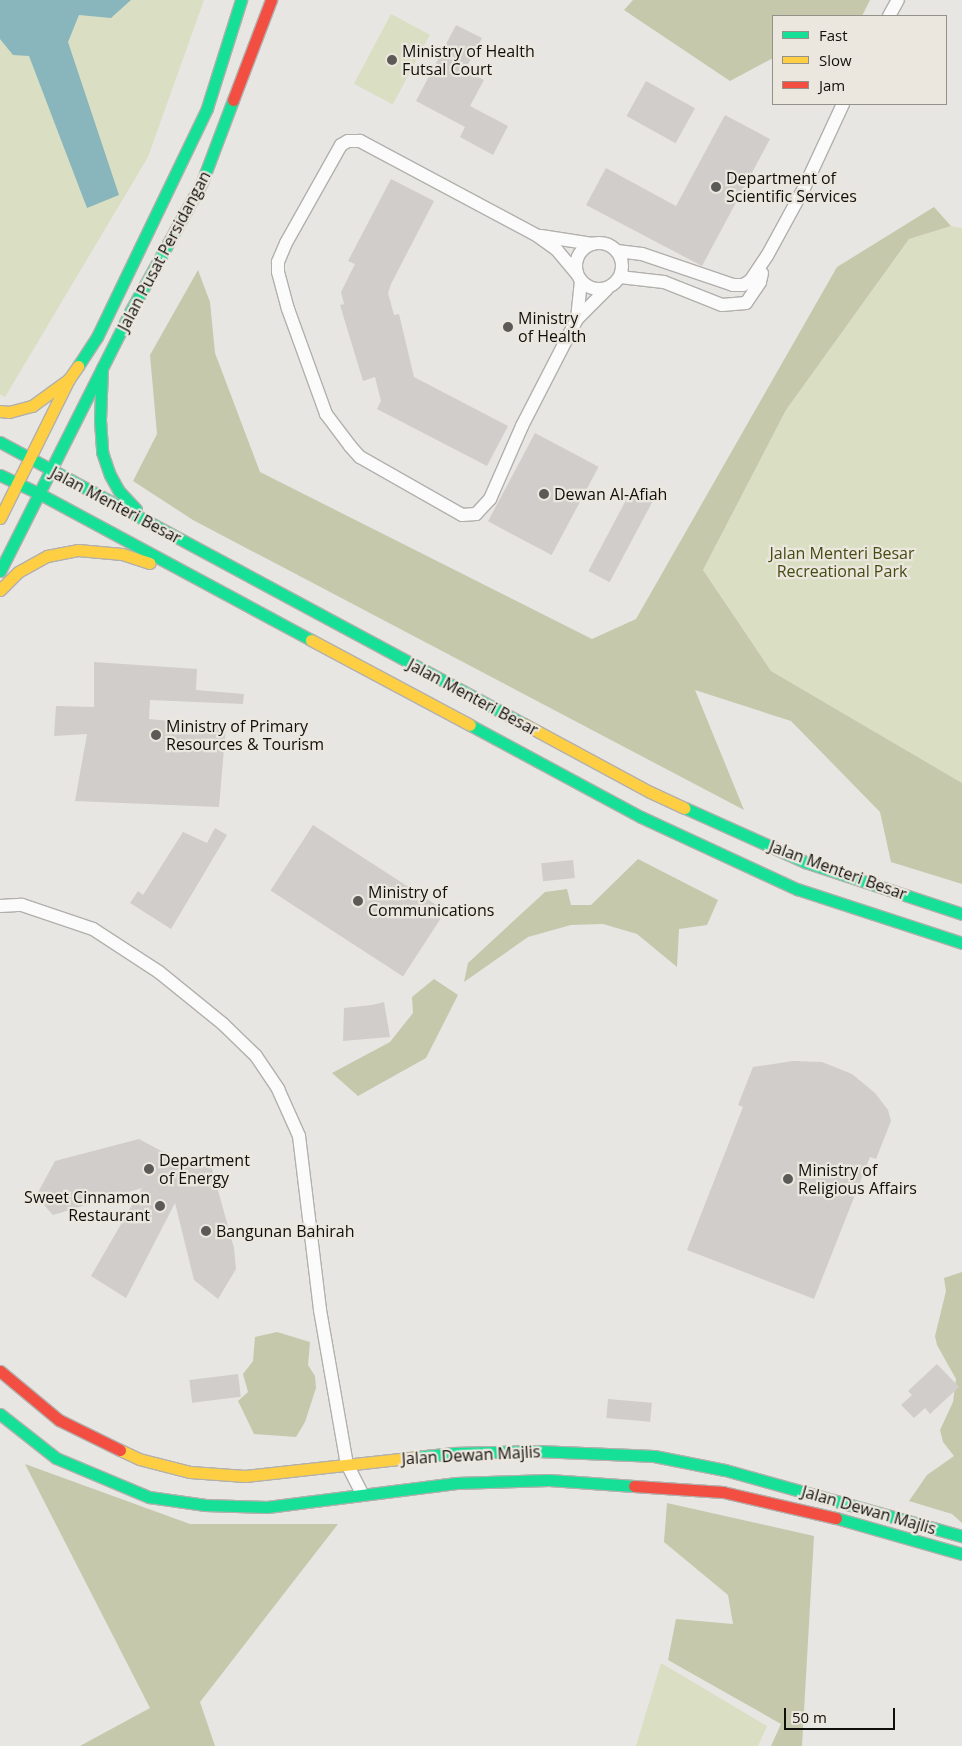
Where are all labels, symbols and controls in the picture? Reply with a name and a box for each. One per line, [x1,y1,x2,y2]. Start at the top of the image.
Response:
legend [772,15,947,105]
text: Fast [819,25,848,45]
place label: Ministry of Health Futsal Court [402,41,535,79]
text: Slow [819,50,852,70]
marker: Ministry of Health Futsal Court [386,54,398,66]
text: Jam [819,75,845,95]
street label: Jalan Pusat Persidangan [114,168,214,334]
place label: Department of Scientific Services [726,168,857,206]
marker: Department of Scientific Services [710,181,722,193]
place label: Ministry of Health [518,308,586,346]
marker: Ministry of Health [502,321,514,333]
street label: Jalan Menteri Besar [47,462,185,548]
place label: Dewan Al-Afiah [554,484,667,504]
marker: Dewan Al-Afiah [538,488,550,500]
park label: Jalan Menteri Besar Recreational Park [769,543,915,581]
street label: Jalan Menteri Besar [404,654,542,740]
place label: Ministry of Primary Resources & Tourism [166,716,324,754]
marker: Ministry of Primary Resources & Tourism [150,729,162,741]
street label: Jalan Menteri Besar [767,836,909,904]
place label: Ministry of Communications [368,882,494,920]
marker: Ministry of Communications [352,895,364,907]
place label: Department of Energy [159,1150,250,1188]
place label: Ministry of Religious Affairs [798,1160,917,1198]
marker: Department of Energy [143,1163,155,1175]
marker: Ministry of Religious Affairs [782,1173,794,1185]
place label: Sweet Cinnamon Restaurant [24,1187,150,1225]
marker: Sweet Cinnamon Restaurant [154,1200,166,1212]
place label: Bangunan Bahirah [216,1221,355,1241]
marker: Bangunan Bahirah [200,1225,212,1237]
street label: Jalan Dewan Majlis [401,1442,541,1468]
street label: Jalan Dewan Majlis [800,1482,938,1538]
scale bar [787,1698,898,1730]
text: 50 m [792,1707,827,1727]

